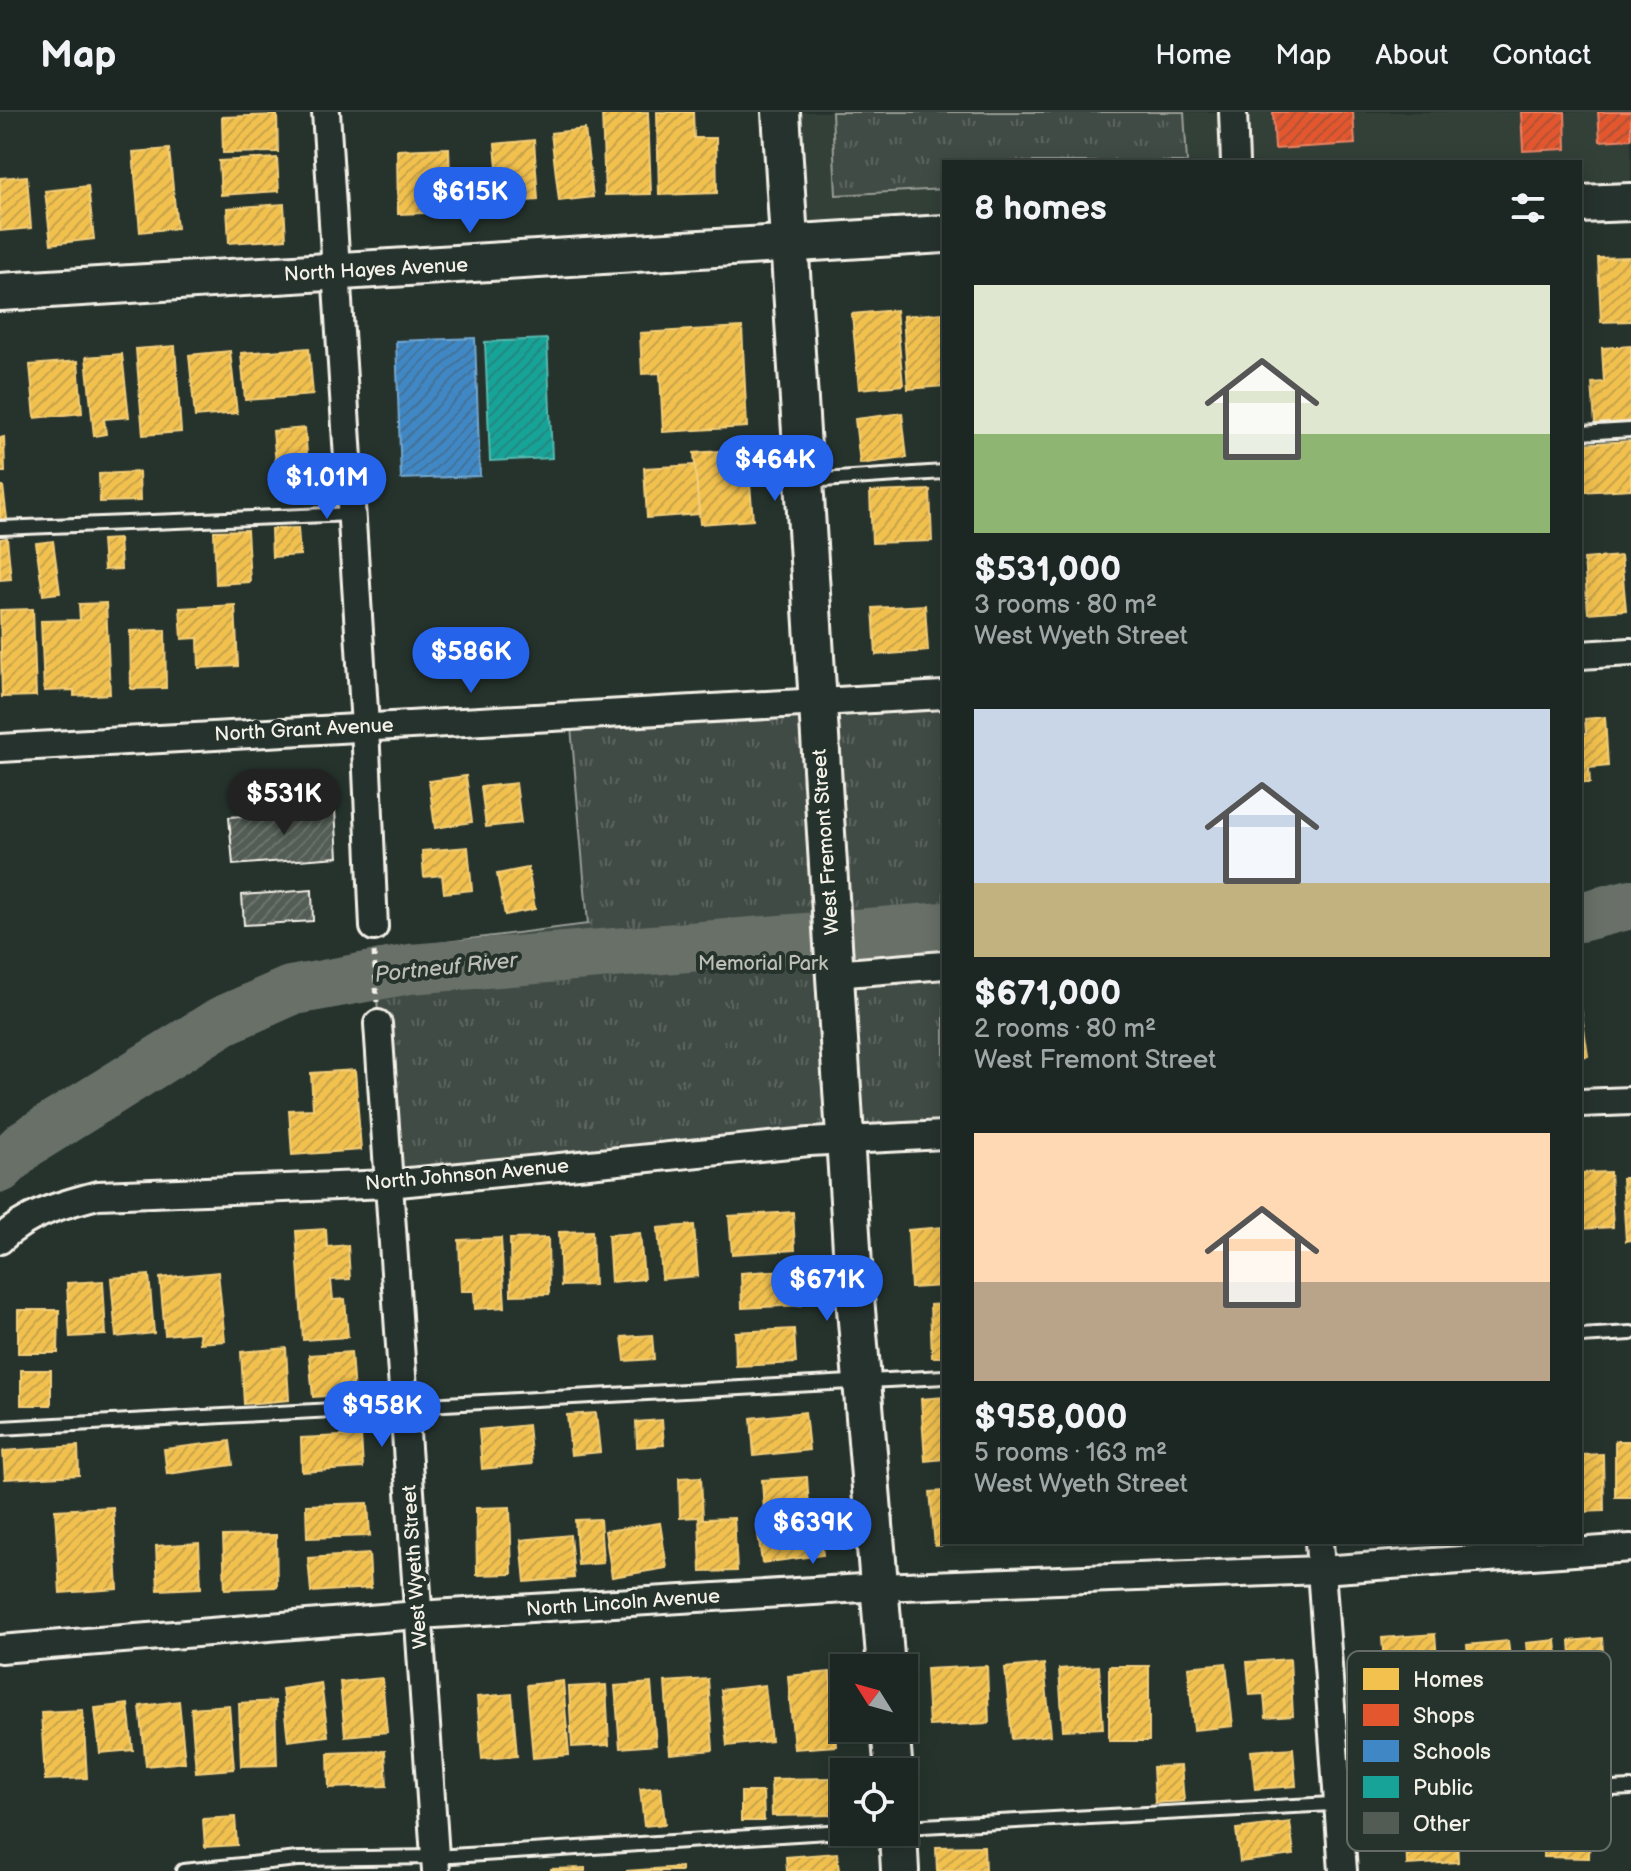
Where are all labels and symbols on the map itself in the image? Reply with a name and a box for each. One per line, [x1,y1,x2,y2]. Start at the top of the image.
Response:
pin: $615K [414,167,526,235]
street label: North Hayes Avenue [283,253,469,287]
pin: $464K [719,435,831,503]
pin: $1.01M [262,453,392,521]
pin: $586K [415,627,527,695]
street label: North Grant Avenue [214,713,394,747]
street label: West Fremont Street [808,748,844,936]
pin: $531K [228,769,340,837]
water label: Portneuf River [373,947,521,989]
park label: Memorial Park [698,952,828,976]
street label: North Johnson Avenue [364,1154,570,1196]
pin: $671K [771,1255,883,1323]
pin: $958K [326,1381,438,1449]
street label: West Wyeth Street [397,1484,433,1650]
pin: $639K [757,1498,869,1566]
street label: North Lincoln Avenue [525,1584,721,1622]
legend [1347,1651,1611,1851]
north arrow [830,1654,918,1742]
text: Homes [1413,1667,1484,1694]
text: Shops [1413,1703,1475,1730]
text: Schools [1413,1739,1491,1766]
text: Public [1413,1775,1473,1802]
text: Other [1413,1811,1471,1838]

